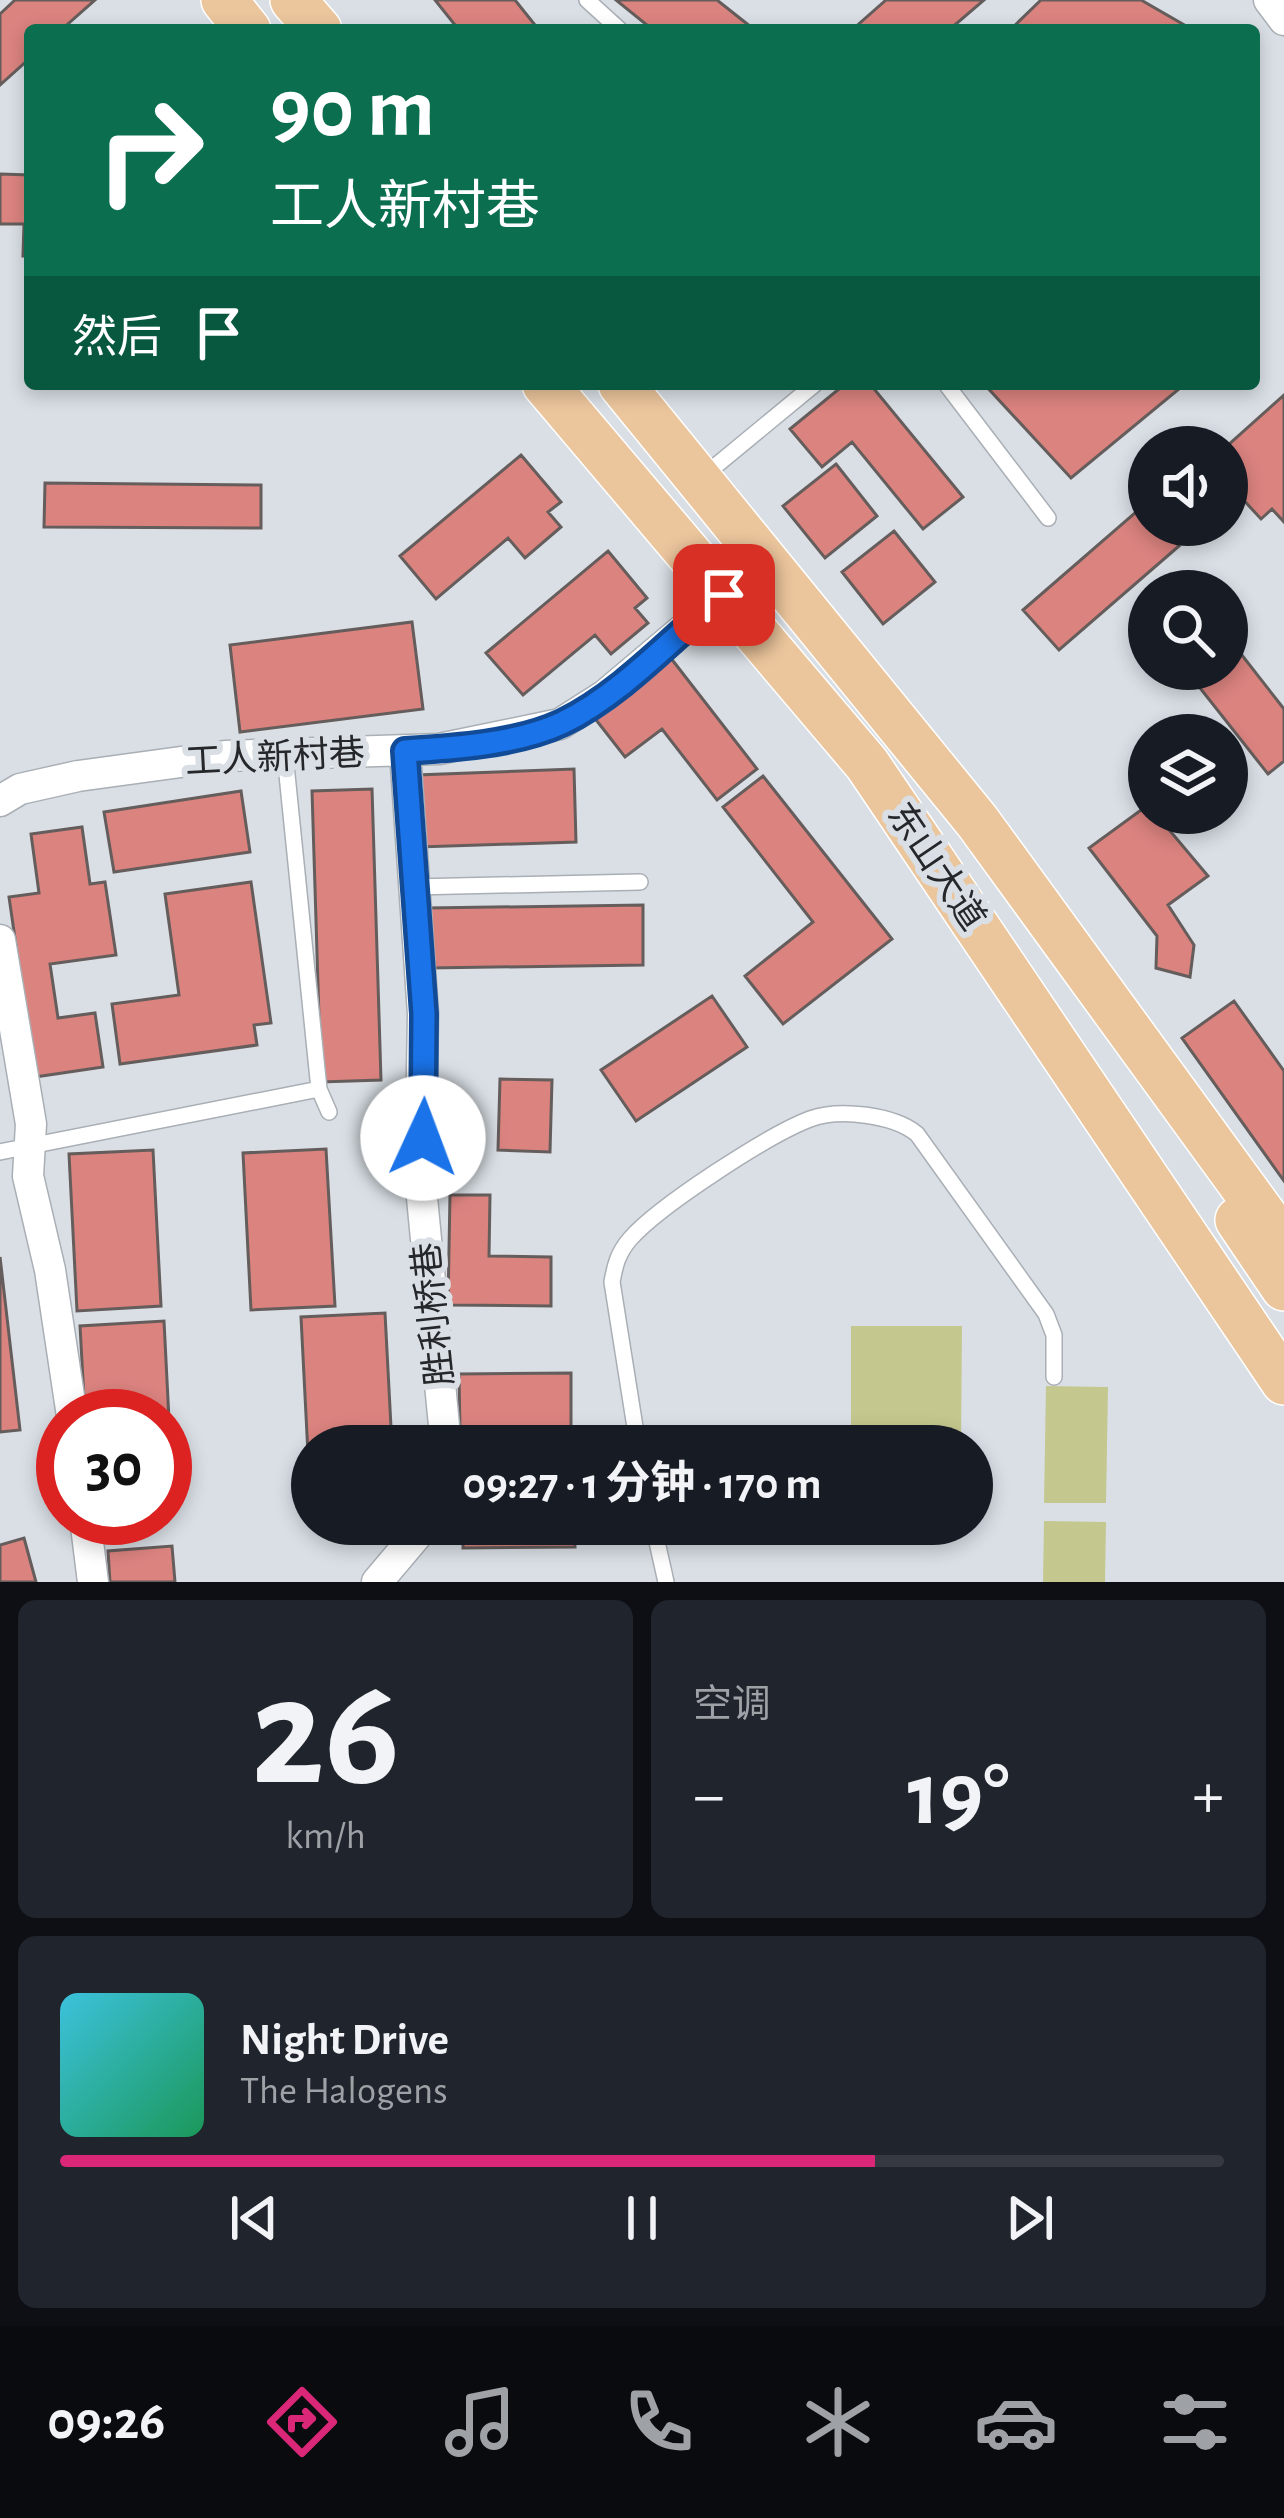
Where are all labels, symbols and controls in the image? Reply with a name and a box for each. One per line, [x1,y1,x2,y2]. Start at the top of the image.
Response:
text: 90 m [270,68,435,152]
icon: right [72,72,228,228]
text: 工人新村巷 [270,181,540,235]
icon: arrive [186,300,252,366]
text: 然后 [72,316,162,361]
map controls [1128,426,1248,834]
button: sound [1128,426,1248,546]
pin [673,544,775,646]
icon: arrive [691,562,757,628]
button: search [1128,570,1248,690]
button: layers [1128,714,1248,834]
street label: 工人新村巷 [184,733,366,781]
street label: 东山大道 [881,796,993,937]
position arrow [360,1075,486,1201]
street label: 胜利桥巷 [407,1241,459,1388]
speed limit sign: 30 [36,1389,192,1545]
text: 09:27 · 1 分钟 · 170 m [462,1462,822,1507]
text: 26 [251,1657,400,1813]
text: 空调 [693,1686,771,1725]
text: 19° [907,1751,1010,1841]
text: − [693,1763,725,1829]
text: + [1192,1763,1224,1829]
text: km/h [285,1817,366,1856]
text: Night Drive [240,2018,449,2063]
text: The Halogens [240,2072,448,2111]
icon: previous [221,2185,287,2251]
icon: pause [609,2185,675,2251]
icon: next [997,2185,1063,2251]
icon: directions [260,2380,344,2464]
icon: music [438,2380,522,2464]
icon: phone [617,2380,701,2464]
icon: climate [796,2380,880,2464]
icon: car [974,2380,1058,2464]
icon: filters [1153,2380,1237,2464]
text: 09:26 [47,2395,165,2449]

